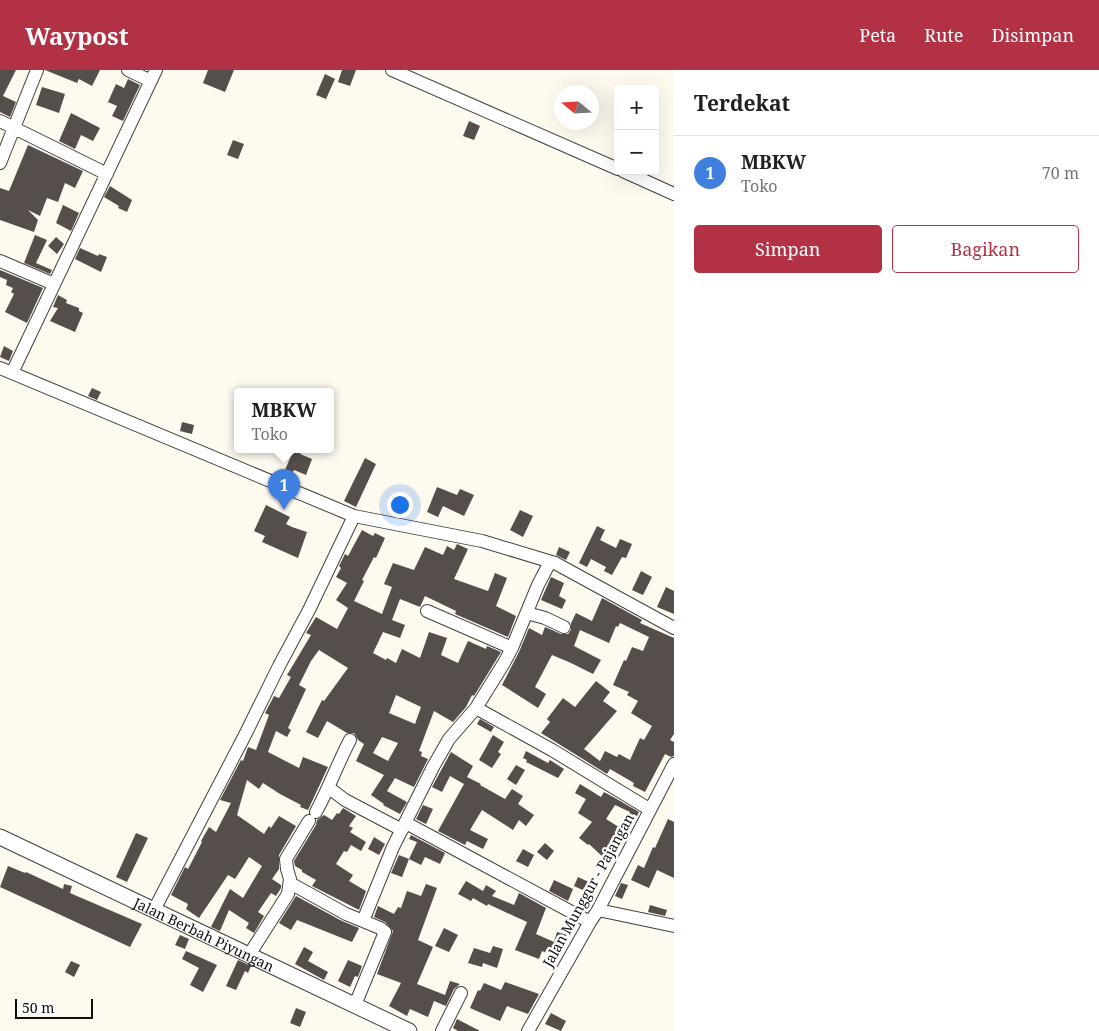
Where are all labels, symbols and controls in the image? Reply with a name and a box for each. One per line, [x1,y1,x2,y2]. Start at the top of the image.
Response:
text: Waypost [25,19,128,52]
text: Peta [859,23,896,47]
text: Rute [924,23,963,47]
text: Disimpan [991,23,1074,47]
north arrow [554,85,599,130]
map controls [614,85,659,175]
button: + [614,85,659,130]
text: Terdekat [694,89,790,117]
button: − [614,130,659,175]
text: MBKW [741,149,806,175]
text: 1 [705,162,715,184]
text: 70 m [1042,162,1079,184]
text: Toko [741,175,778,197]
button: Simpan [694,225,882,273]
button: Bagikan [892,225,1079,273]
popup [234,388,334,453]
text: MBKW [251,397,317,423]
text: Toko [251,423,288,445]
pin: 1 [268,469,300,510]
your location [387,492,413,518]
street label: Jalan Munggur - Pajangan [537,810,638,971]
street label: Jalan Berbah Piyungan [130,892,278,975]
scale bar [15,996,92,1019]
text: 50 m [22,998,55,1017]

